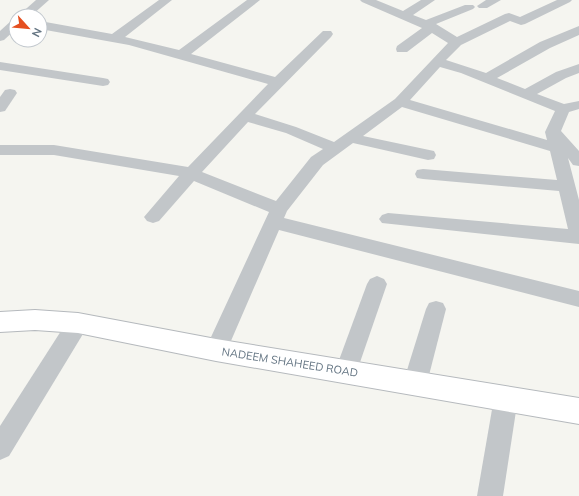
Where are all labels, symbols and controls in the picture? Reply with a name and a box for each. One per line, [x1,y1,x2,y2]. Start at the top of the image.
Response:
north arrow [8,8,48,48]
text: N [29,26,45,39]
street label: NADEEM SHAHEED ROAD [221,344,359,380]

